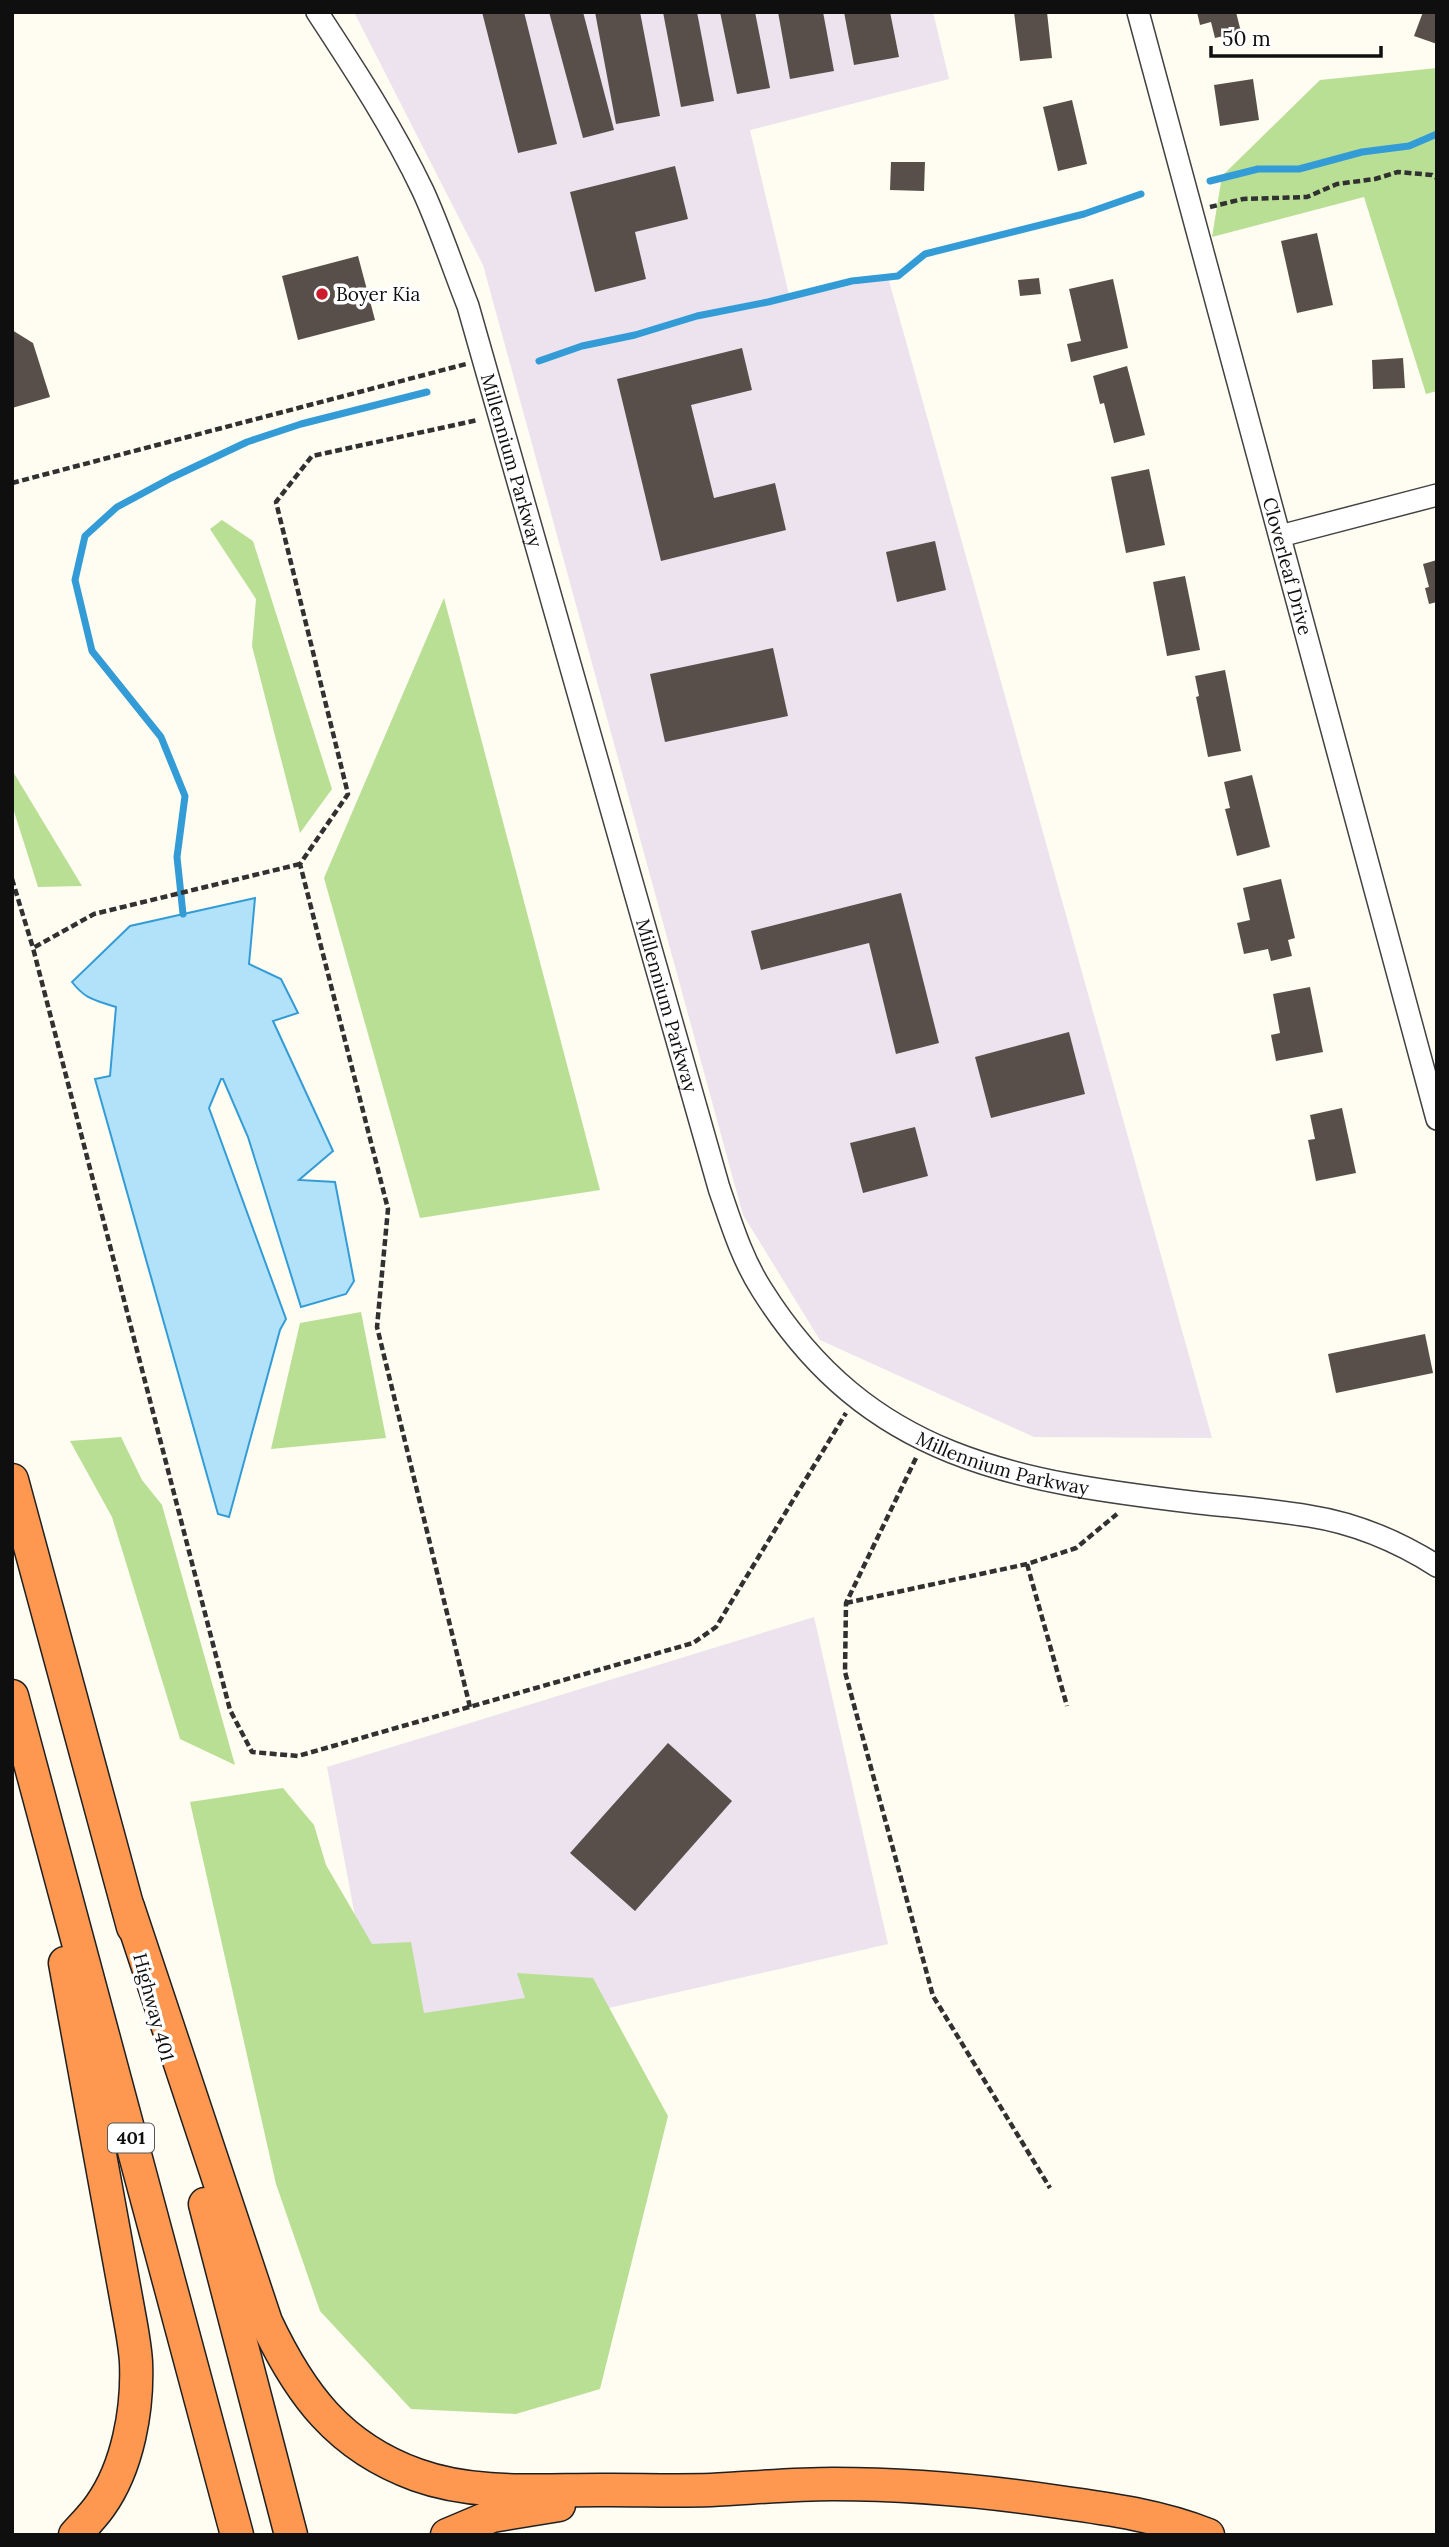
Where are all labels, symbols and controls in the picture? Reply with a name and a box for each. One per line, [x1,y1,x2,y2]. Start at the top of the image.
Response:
scale bar [1211,14,1381,58]
text: 50 m [1222,25,1271,52]
place label: Boyer Kia [336,282,420,306]
marker: Boyer Kia [314,286,330,302]
street label: Millennium Parkway [476,371,548,550]
street label: Cloverleaf Drive [1258,495,1318,638]
street label: Millennium Parkway [631,916,703,1095]
street label: Millennium Parkway [912,1426,1091,1500]
street label: Highway 401 [128,1950,180,2064]
road number: 401 [108,2124,154,2152]

